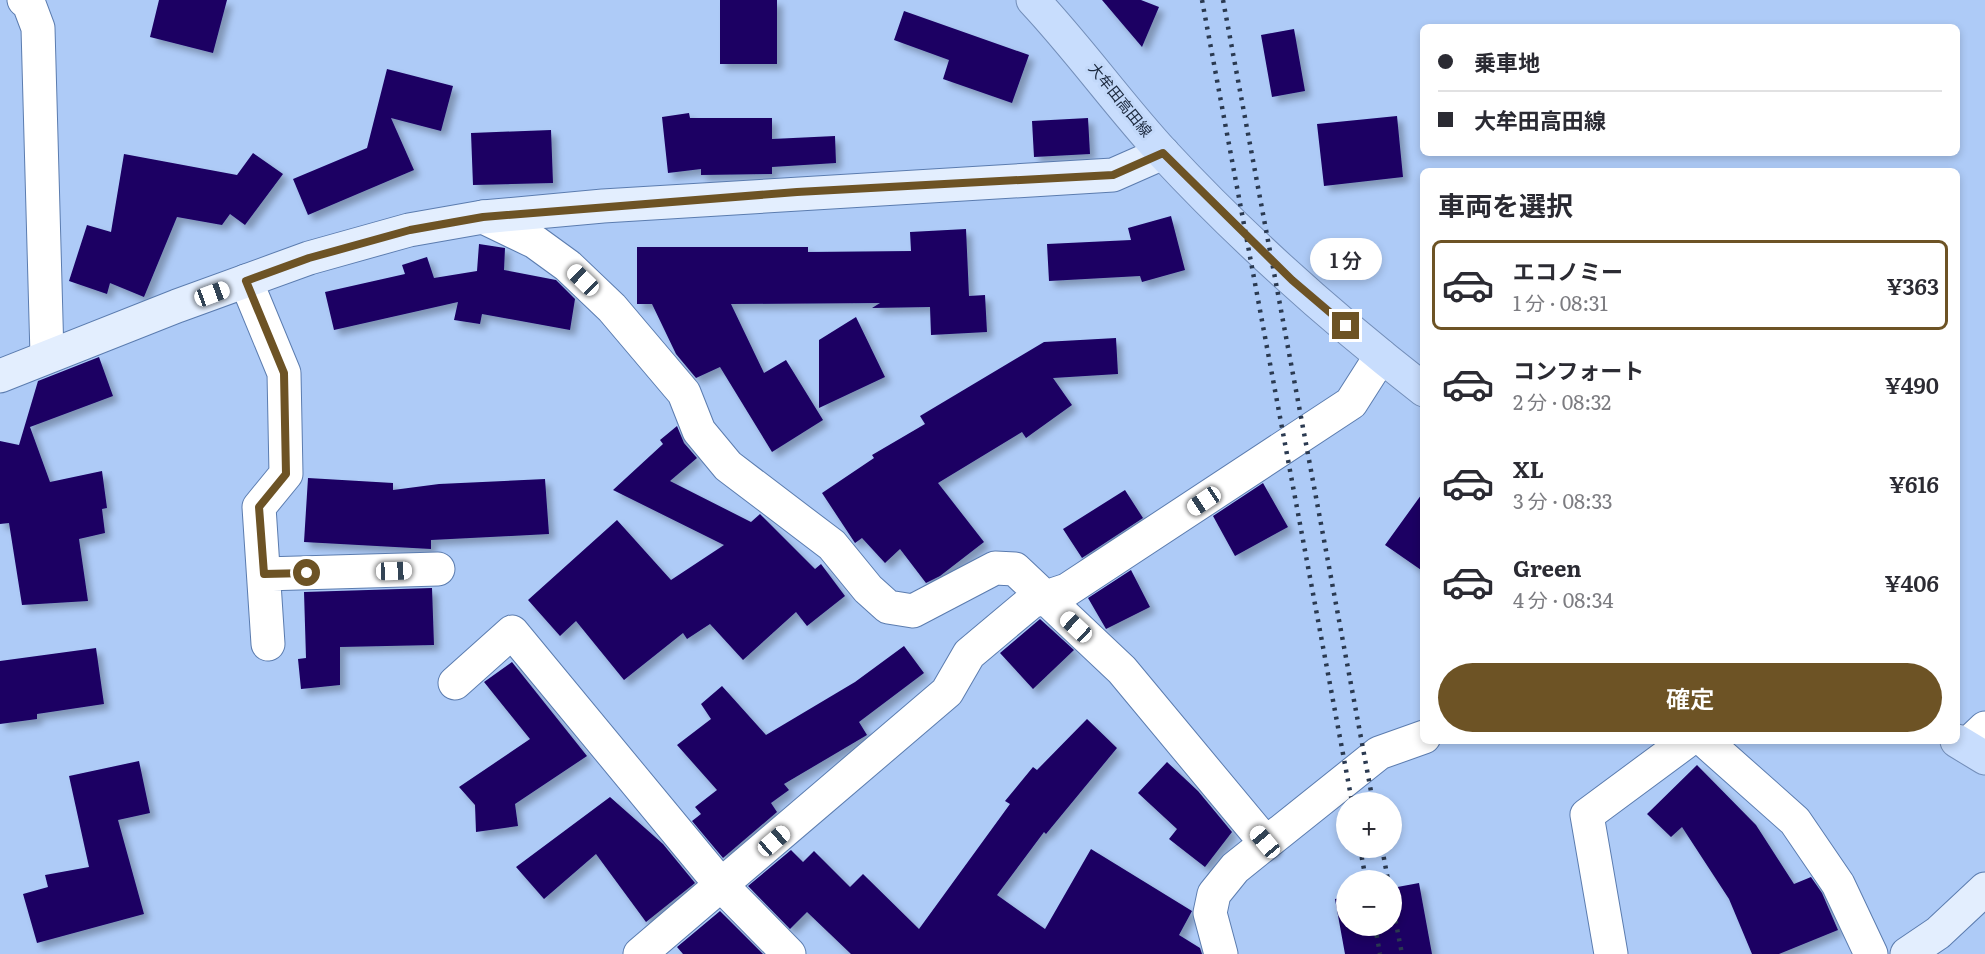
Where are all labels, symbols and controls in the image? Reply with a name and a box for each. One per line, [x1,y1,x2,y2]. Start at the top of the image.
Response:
text: 乗車地 [1474,45,1540,78]
street label: 大牟田高田線 [1084,57,1158,141]
text: 大牟田高田線 [1474,103,1606,136]
text: 車両を選択 [1438,184,1573,224]
callout: 1 分 [1310,239,1382,281]
text: 1 分 [1330,244,1362,274]
text: エコノミー [1513,254,1623,287]
icon: car [1441,258,1495,312]
car [564,261,602,299]
text: ¥363 [1886,269,1939,302]
car [192,279,232,309]
text: 1 分 · 08:31 [1513,287,1608,317]
route end [1332,312,1359,339]
text: コンフォート [1513,353,1644,386]
icon: car [1441,357,1495,411]
text: ¥490 [1885,368,1939,401]
text: 2 分 · 08:32 [1513,386,1611,416]
text: XL [1513,452,1544,485]
icon: car [1441,456,1495,510]
text: ¥616 [1889,467,1939,500]
car [1184,483,1224,519]
text: 3 分 · 08:33 [1513,485,1613,515]
text: Green [1513,551,1582,584]
icon: car [1441,555,1495,609]
route start [293,559,320,586]
car [376,561,412,581]
text: ¥406 [1885,566,1939,599]
text: 4 分 · 08:34 [1513,584,1613,614]
car [1057,608,1095,646]
button: 確定 [1438,663,1942,732]
map controls [1336,792,1402,936]
button: + [1336,792,1402,858]
car [755,822,793,860]
car [1247,822,1283,862]
button: − [1336,870,1402,936]

